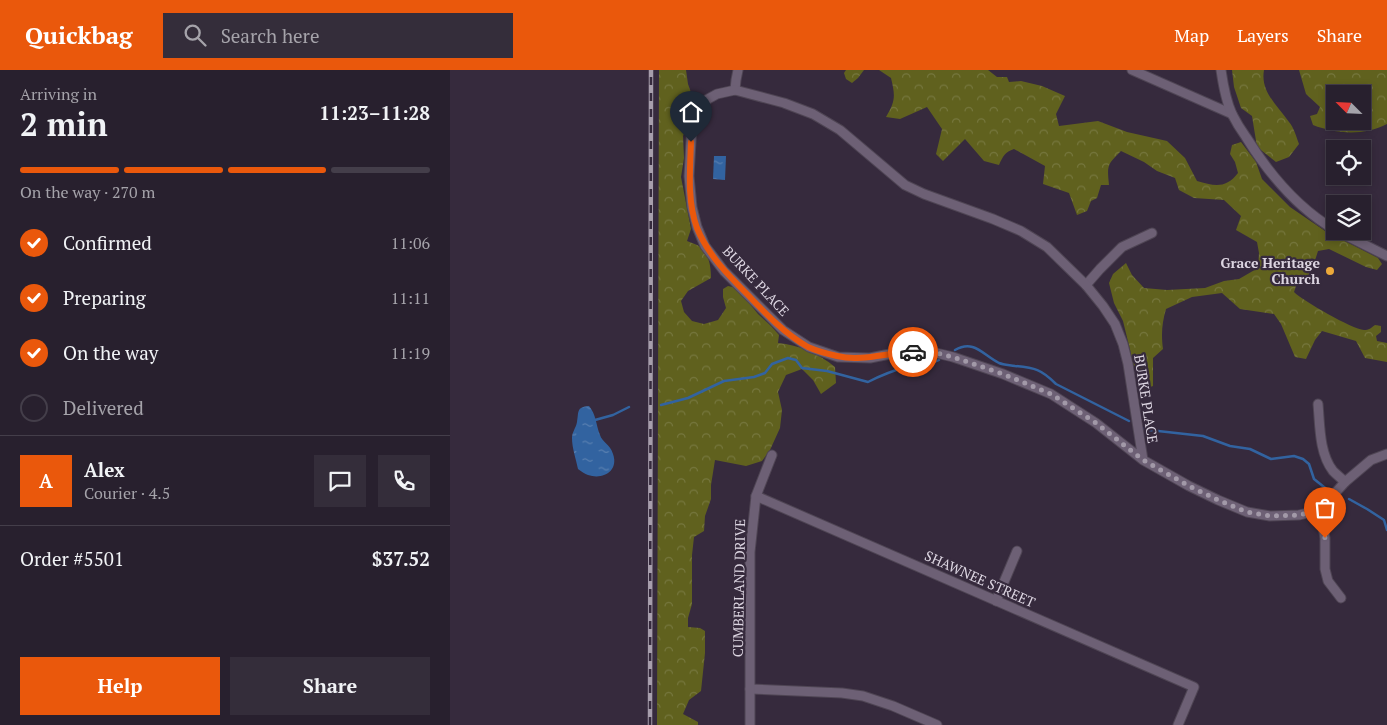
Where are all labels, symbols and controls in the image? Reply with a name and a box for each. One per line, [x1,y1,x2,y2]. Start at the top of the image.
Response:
search box [163,13,513,58]
text: Quickbag [25,19,133,51]
icon: search [181,21,209,49]
text: Search here [221,23,319,48]
text: Map [1174,23,1209,47]
text: Layers [1237,23,1289,47]
text: Share [1317,23,1362,47]
text: Arriving in [20,83,97,105]
north arrow [1326,85,1371,130]
map controls [1326,85,1371,240]
pin [670,91,712,142]
icon: home [677,98,705,126]
text: 11:23–11:28 [319,100,430,125]
text: 2 min [20,103,108,145]
button: locate [1326,140,1371,185]
text: On the way · 270 m [20,181,155,203]
button: layers [1326,195,1371,240]
icon: check [20,229,48,257]
text: Confirmed [63,230,152,255]
text: 11:06 [391,232,430,254]
street label: BURKE PLACE [719,241,794,320]
place label: Grace Heritage Church [1221,253,1320,288]
marker: Grace Heritage Church [1324,265,1336,277]
icon: check [20,284,48,312]
text: Preparing [63,285,146,310]
text: 11:11 [391,287,430,309]
courier [888,327,938,377]
icon: car [899,338,927,366]
icon: check [20,339,48,367]
text: On the way [63,340,158,365]
text: 11:19 [391,342,430,364]
street label: BURKE PLACE [1130,353,1163,445]
text: Delivered [63,395,144,420]
button: chat [314,455,366,507]
button: phone [378,455,430,507]
text: Alex [84,457,125,482]
text: A [39,468,53,493]
text: Courier · 4.5 [84,482,170,504]
pin [1304,487,1346,538]
icon: bag [1311,494,1339,522]
street label: CUMBERLAND DRIVE [728,519,749,657]
text: Order #5501 [20,546,124,571]
text: $37.52 [372,546,430,571]
street label: SHAWNEE STREET [922,546,1039,612]
button: Help [20,657,220,715]
button: Share [230,657,430,715]

